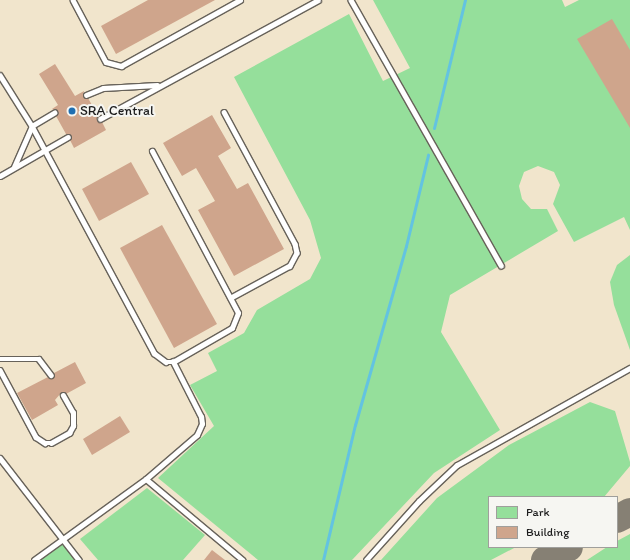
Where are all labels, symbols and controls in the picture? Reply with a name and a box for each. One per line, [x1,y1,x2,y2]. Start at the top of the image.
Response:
place label: SRA Central [80,103,154,119]
marker: SRA Central [67,106,77,116]
legend [488,496,618,548]
text: Park [526,505,550,519]
text: Building [526,525,569,539]

